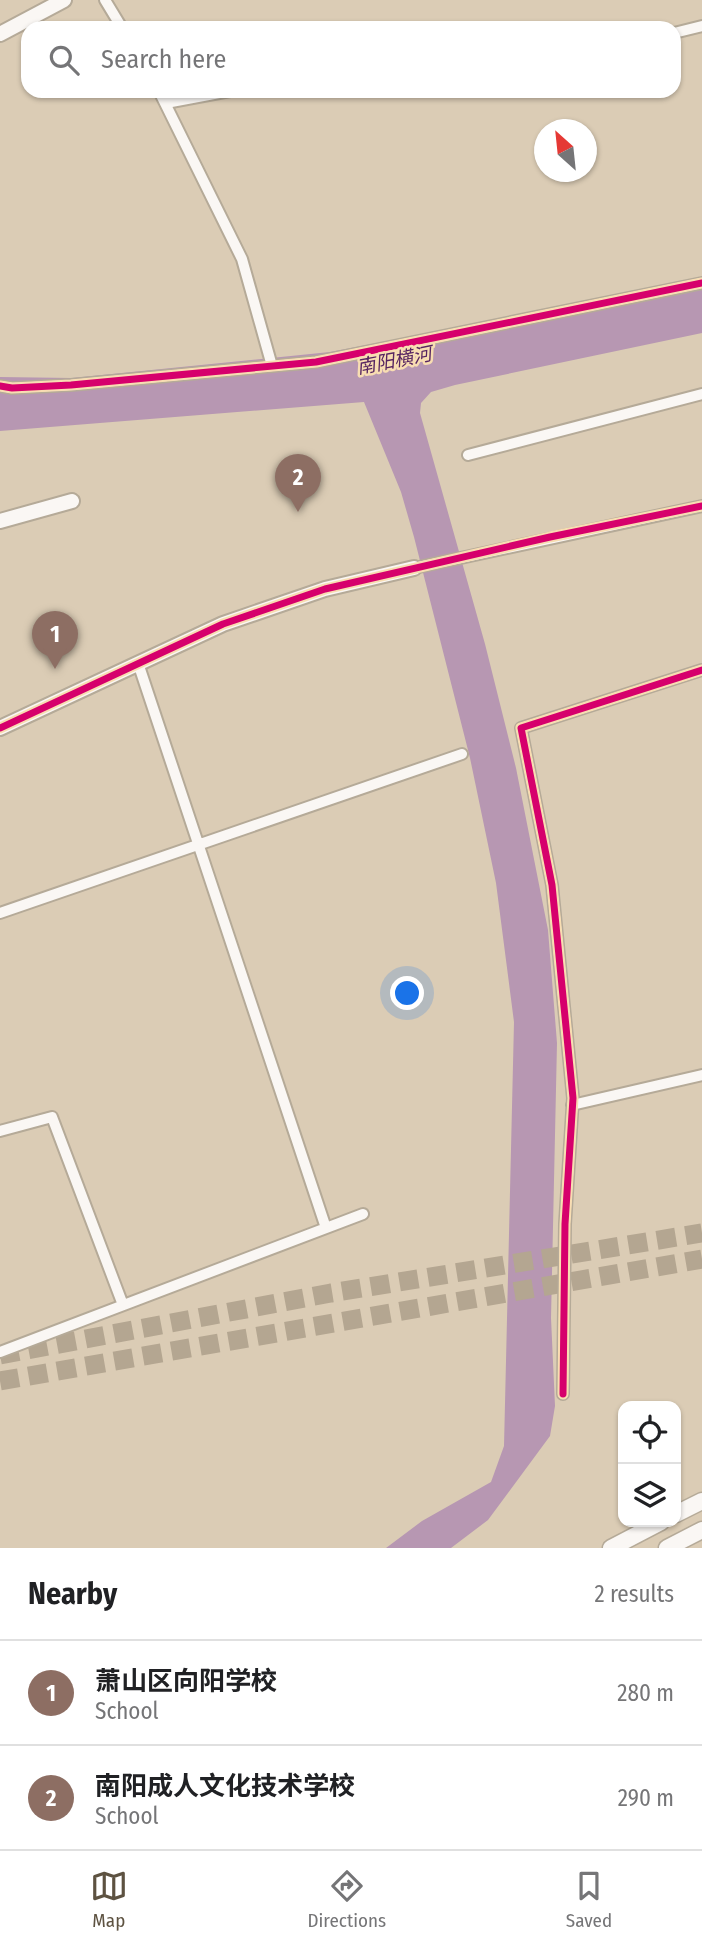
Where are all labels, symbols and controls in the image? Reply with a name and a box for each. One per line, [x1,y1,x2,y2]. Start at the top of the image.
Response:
search box [21,21,681,98]
icon: search [45,41,83,79]
text: Search here [101,44,226,75]
north arrow [534,119,597,182]
water label: 南阳横河 [355,341,438,379]
pin: 2 [275,454,321,512]
pin: 1 [32,611,78,669]
your location [390,976,424,1010]
map controls [618,1401,681,1527]
button: locate [618,1401,681,1464]
button: layers [618,1464,681,1527]
text: Nearby [28,1576,117,1612]
text: 2 results [594,1580,674,1608]
text: 萧山区向阳学校 [95,1666,277,1697]
text: 1 [46,1679,56,1707]
text: 280 m [617,1679,674,1707]
text: School [95,1697,159,1725]
text: 南阳成人文化技术学校 [95,1771,355,1802]
text: 2 [46,1784,56,1812]
text: 290 m [618,1784,674,1812]
text: School [95,1802,159,1830]
tab: Map [90,1867,128,1932]
tab: Directions [308,1867,386,1932]
tab: Saved [566,1867,612,1932]

